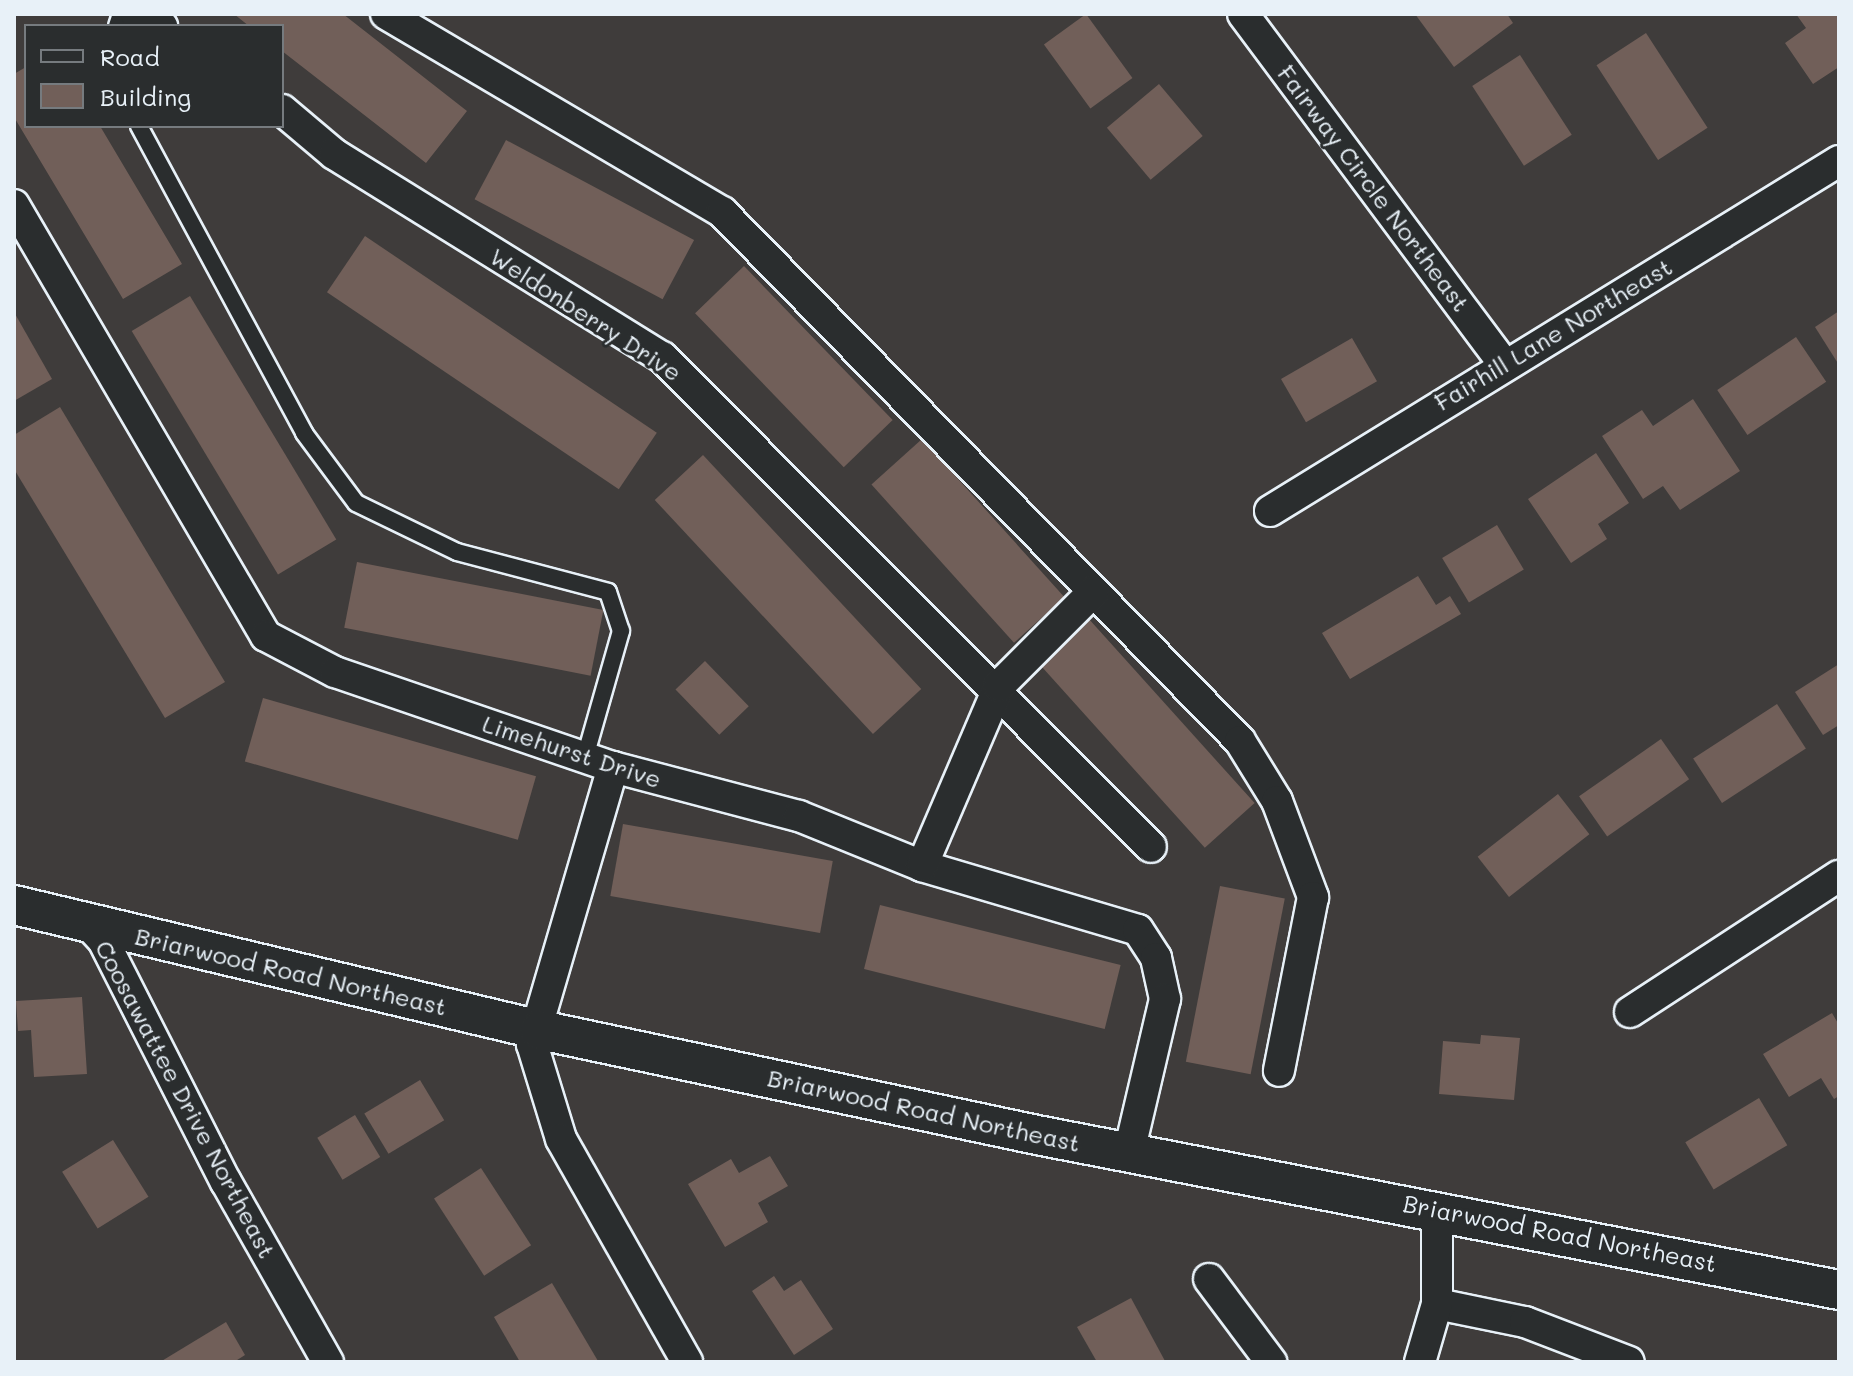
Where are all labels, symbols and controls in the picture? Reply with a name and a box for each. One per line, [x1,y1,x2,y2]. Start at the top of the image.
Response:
legend [24,24,284,128]
text: Road [100,41,160,72]
street label: Fairway Circle Northeast [1272,59,1476,317]
text: Building [100,81,191,112]
street label: Weldonberry Drive [485,241,687,387]
street label: Fairhill Lane Northeast [1429,252,1677,416]
street label: Limehurst Drive [479,709,665,793]
street label: Briarwood Road Northeast [132,921,450,1021]
street label: Coosawattee Drive Northeast [90,935,282,1263]
street label: Briarwood Road Northeast [765,1063,1083,1157]
street label: Briarwood Road Northeast [1401,1188,1719,1278]

